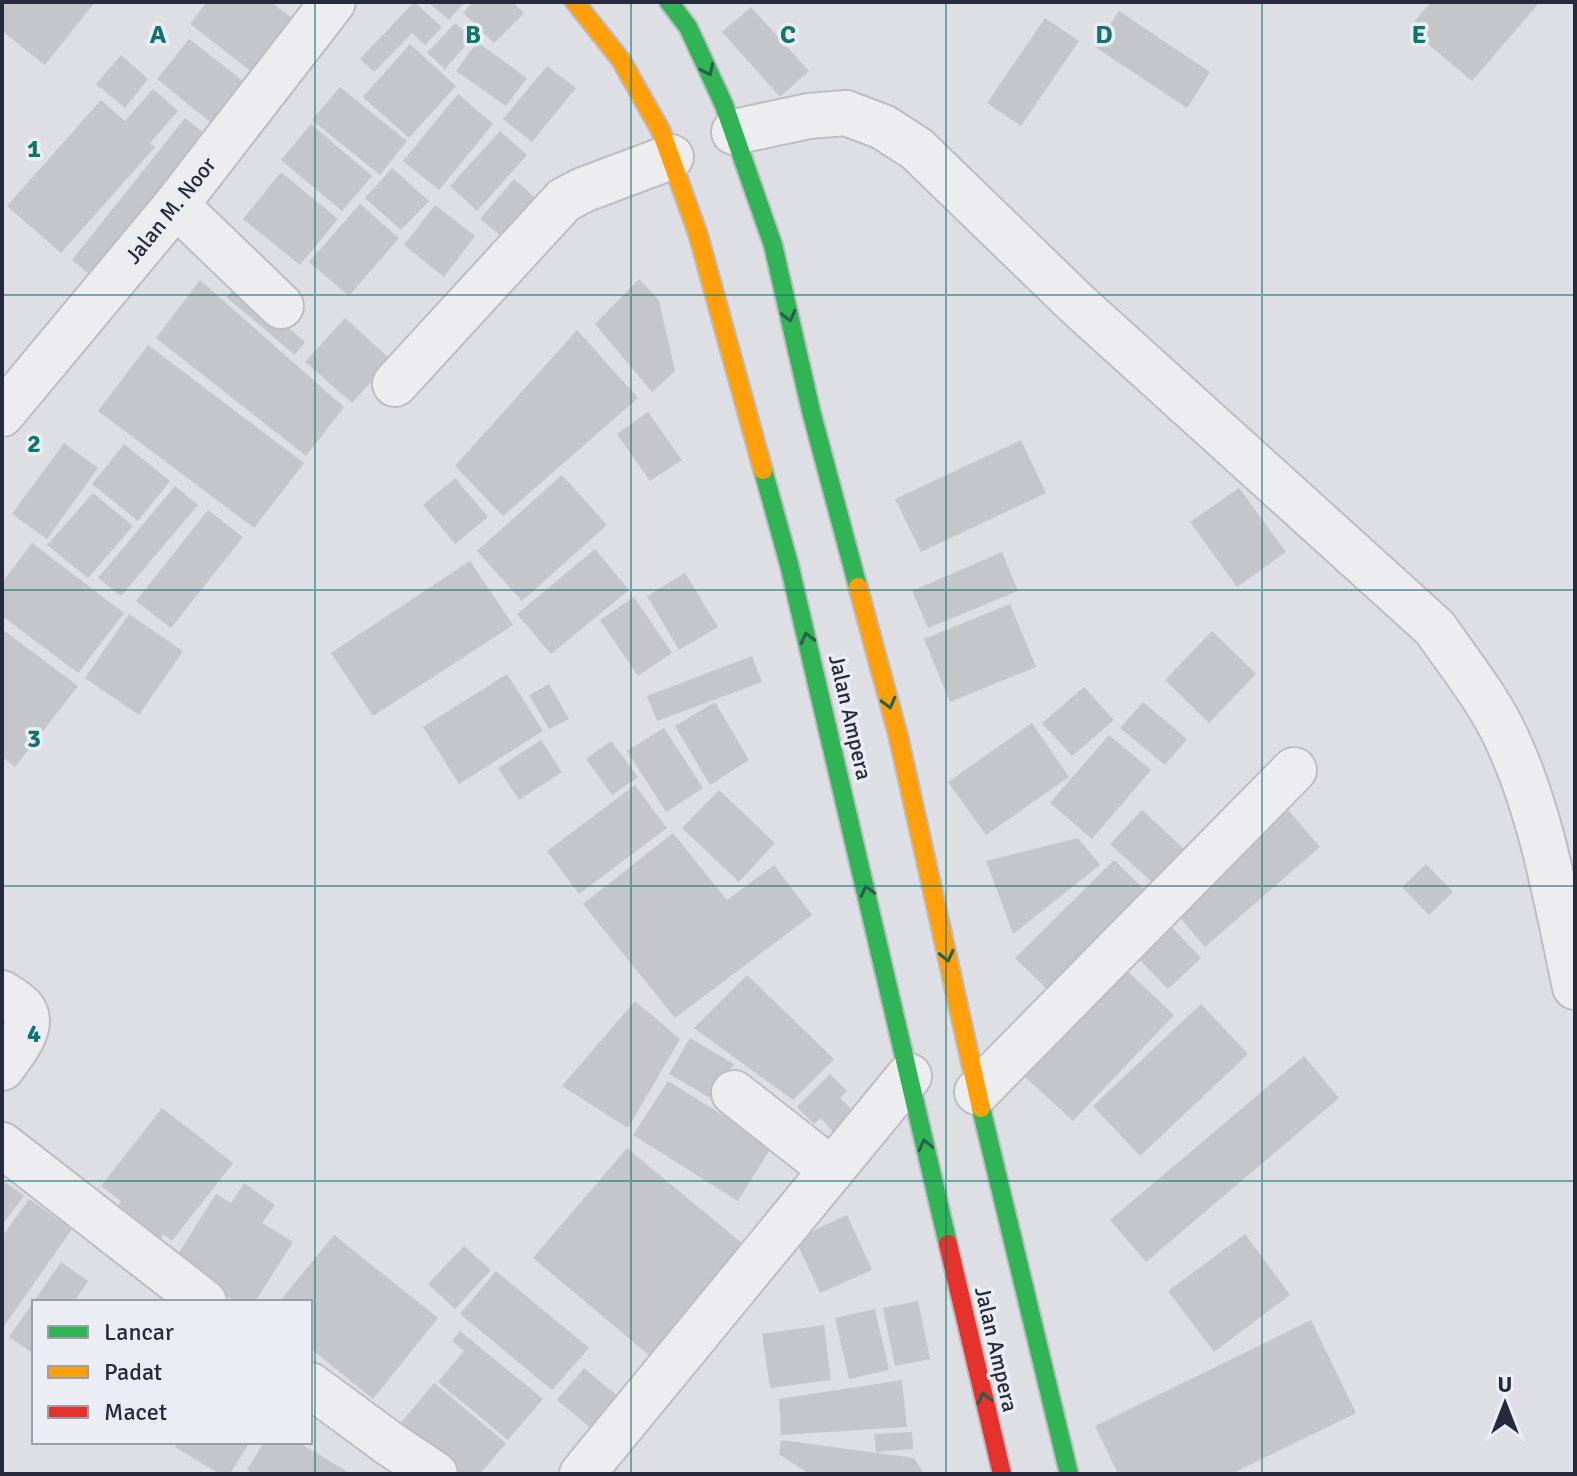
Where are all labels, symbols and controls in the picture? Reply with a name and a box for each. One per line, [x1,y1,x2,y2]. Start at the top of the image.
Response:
text: A [150,19,167,51]
text: B [465,19,481,51]
text: C [780,19,796,51]
text: D [1095,19,1113,51]
text: E [1412,19,1426,51]
one-way arrow [698,61,714,76]
text: 1 [27,133,41,165]
street label: Jalan M. Noor [119,152,222,269]
one-way arrow [780,308,797,322]
text: 2 [27,428,41,460]
one-way arrow [800,632,817,646]
street label: Jalan Ampera [823,652,878,782]
one-way arrow [880,695,896,709]
text: 3 [27,723,41,755]
one-way arrow [859,885,876,899]
one-way arrow [938,949,955,963]
text: 4 [27,1018,41,1050]
one-way arrow [917,1138,934,1152]
street label: Jalan Ampera [969,1284,1024,1414]
legend [32,1300,312,1444]
text: Lancar [104,1317,174,1347]
text: Padat [104,1357,162,1387]
north arrow [1465,1364,1545,1444]
text: U [1498,1371,1512,1398]
one-way arrow [976,1392,993,1405]
text: Macet [104,1397,167,1427]

